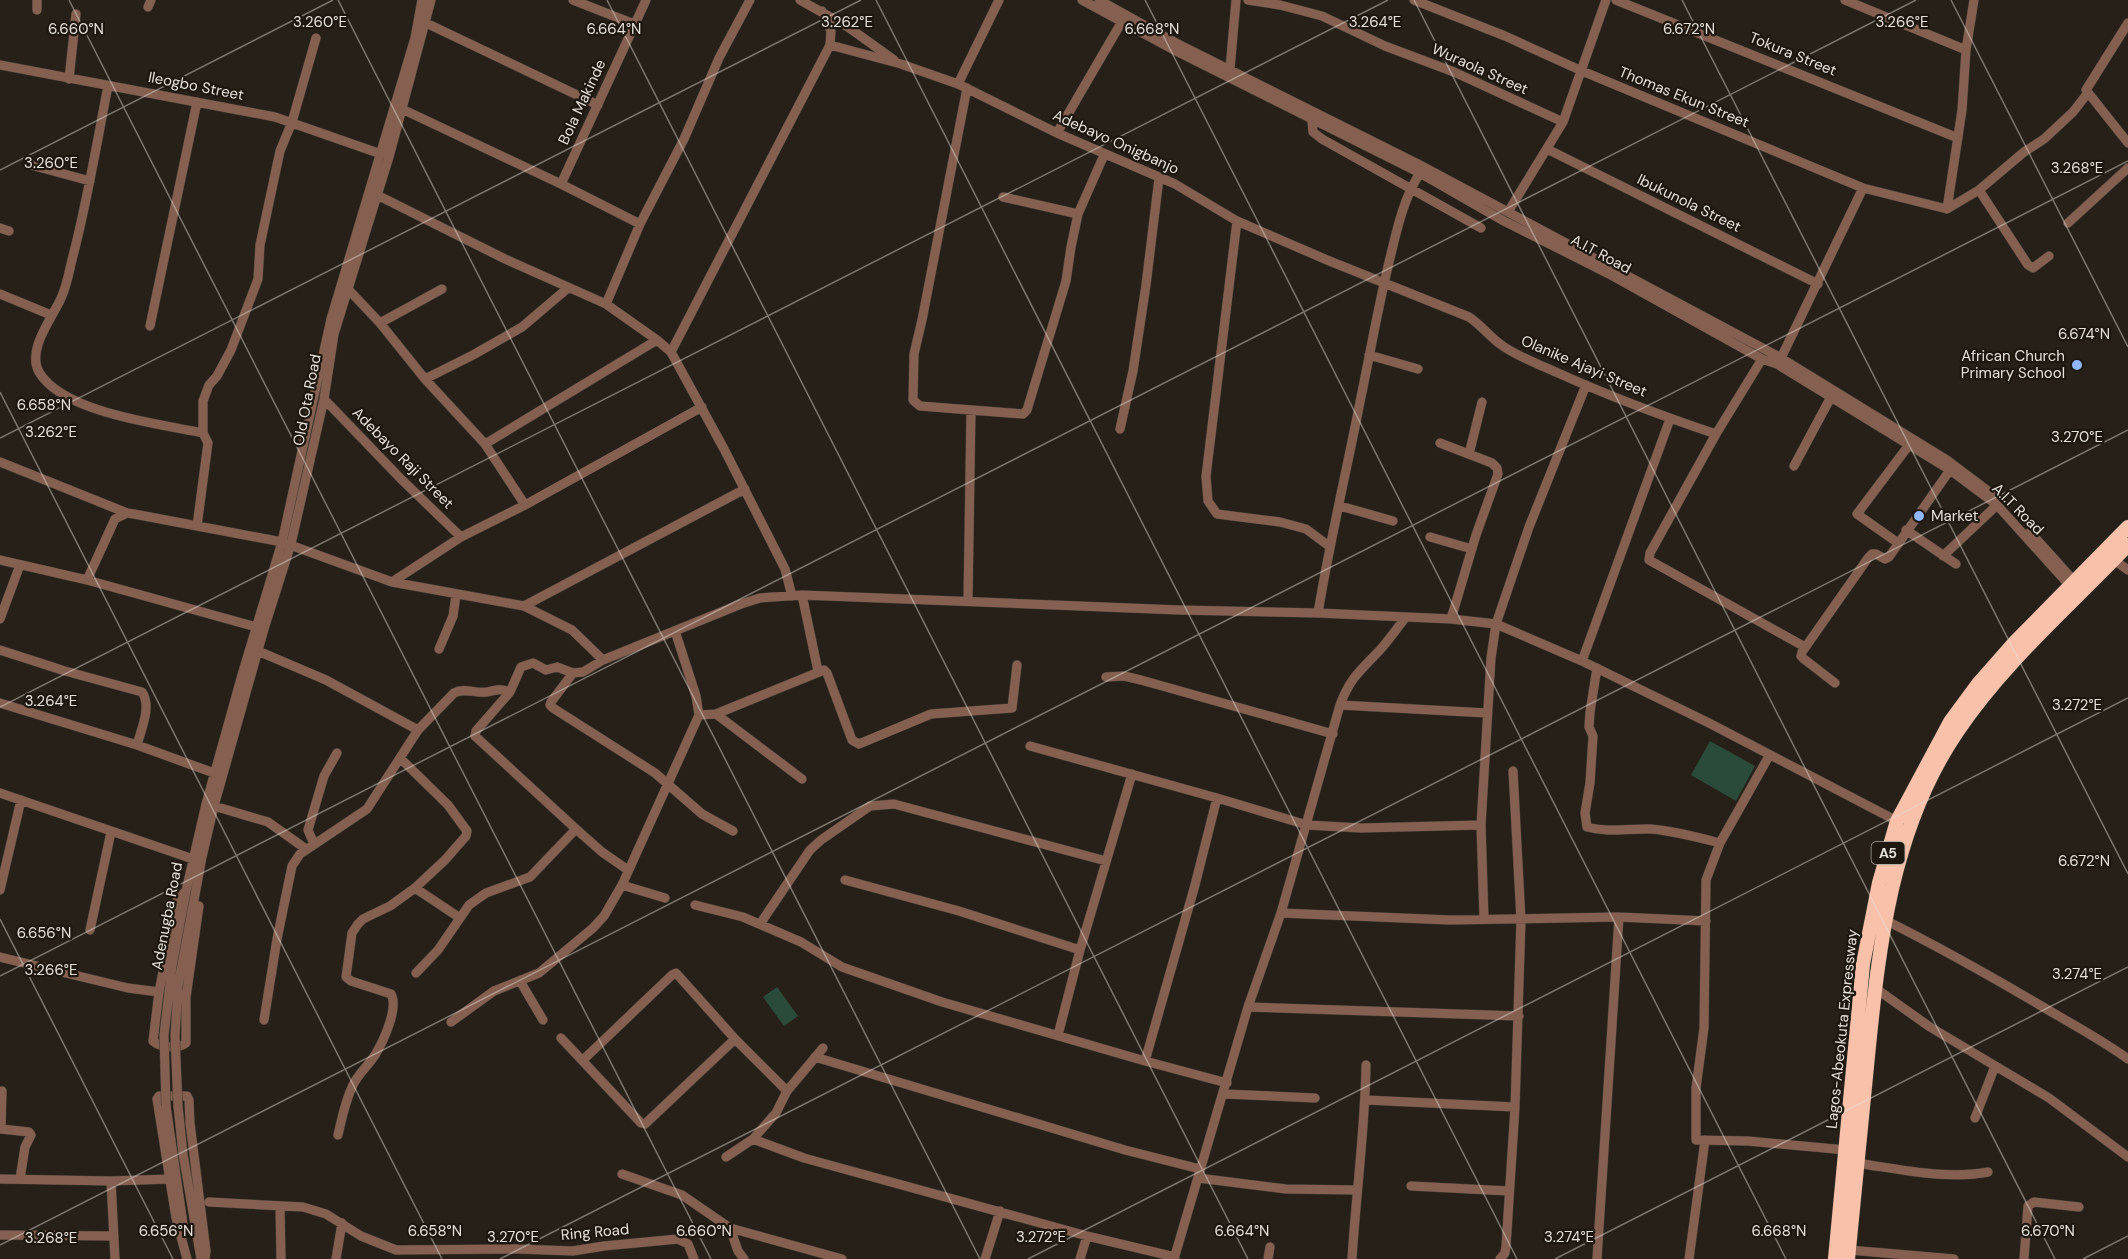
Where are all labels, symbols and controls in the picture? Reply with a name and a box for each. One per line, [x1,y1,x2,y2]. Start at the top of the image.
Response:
text: 3.260°E [293,12,347,32]
text: 3.262°E [821,12,873,32]
text: 3.264°E [1349,12,1401,32]
text: 3.266°E [1876,12,1928,32]
text: 6.660°N [48,19,104,39]
text: 6.664°N [587,19,641,39]
text: 6.668°N [1125,19,1179,39]
text: 6.672°N [1663,19,1715,39]
street label: Tokura Street [1746,27,1840,81]
street label: Wuraola Street [1429,39,1531,99]
street label: Bola Makinde [554,56,610,148]
street label: Thomas Ekun Street [1616,62,1752,132]
street label: Ileogbo Street [146,67,246,105]
street label: Adebayo Onigbanjo [1050,105,1182,179]
text: 3.260°E [24,153,78,173]
text: 3.268°E [2051,158,2103,178]
street label: Ibukunola Street [1634,169,1744,237]
street label: A.I.T Road [1567,230,1635,278]
text: 6.674°N [2058,324,2110,344]
street label: Olanike Ajayi Street [1518,330,1650,402]
place label: African Church Primary School [1961,346,2065,383]
street label: Old Ota Road [288,352,326,448]
marker: African Church Primary School [2070,358,2084,372]
text: 6.658°N [17,395,71,415]
street label: Adebayo Raji Street [348,403,458,513]
text: 3.262°E [25,422,77,442]
text: 3.270°E [2051,427,2103,447]
street label: A.I.T Road [1988,479,2048,539]
place label: Market [1931,506,1979,526]
marker: Market [1912,509,1926,523]
text: 3.264°E [25,691,77,711]
text: 3.272°E [2052,695,2102,715]
road number: A5 [1872,842,1904,864]
text: 6.672°N [2058,851,2110,871]
street label: Adenugba Road [147,860,187,972]
text: 6.656°N [17,923,71,943]
street label: Lagos-Abeokuta Expressway [1822,928,1862,1130]
text: 3.266°E [25,960,77,980]
text: 3.274°E [2052,964,2102,984]
street label: Ring Road [560,1219,630,1245]
text: 6.656°N [139,1221,193,1241]
text: 6.658°N [408,1221,462,1241]
text: 6.660°N [676,1221,732,1241]
text: 6.664°N [1215,1221,1269,1241]
text: 6.668°N [1752,1221,1806,1241]
text: 6.670°N [2021,1221,2075,1241]
text: 3.270°E [487,1227,539,1247]
text: 3.272°E [1016,1227,1066,1247]
text: 3.274°E [1544,1227,1594,1247]
text: 3.268°E [25,1228,77,1248]

